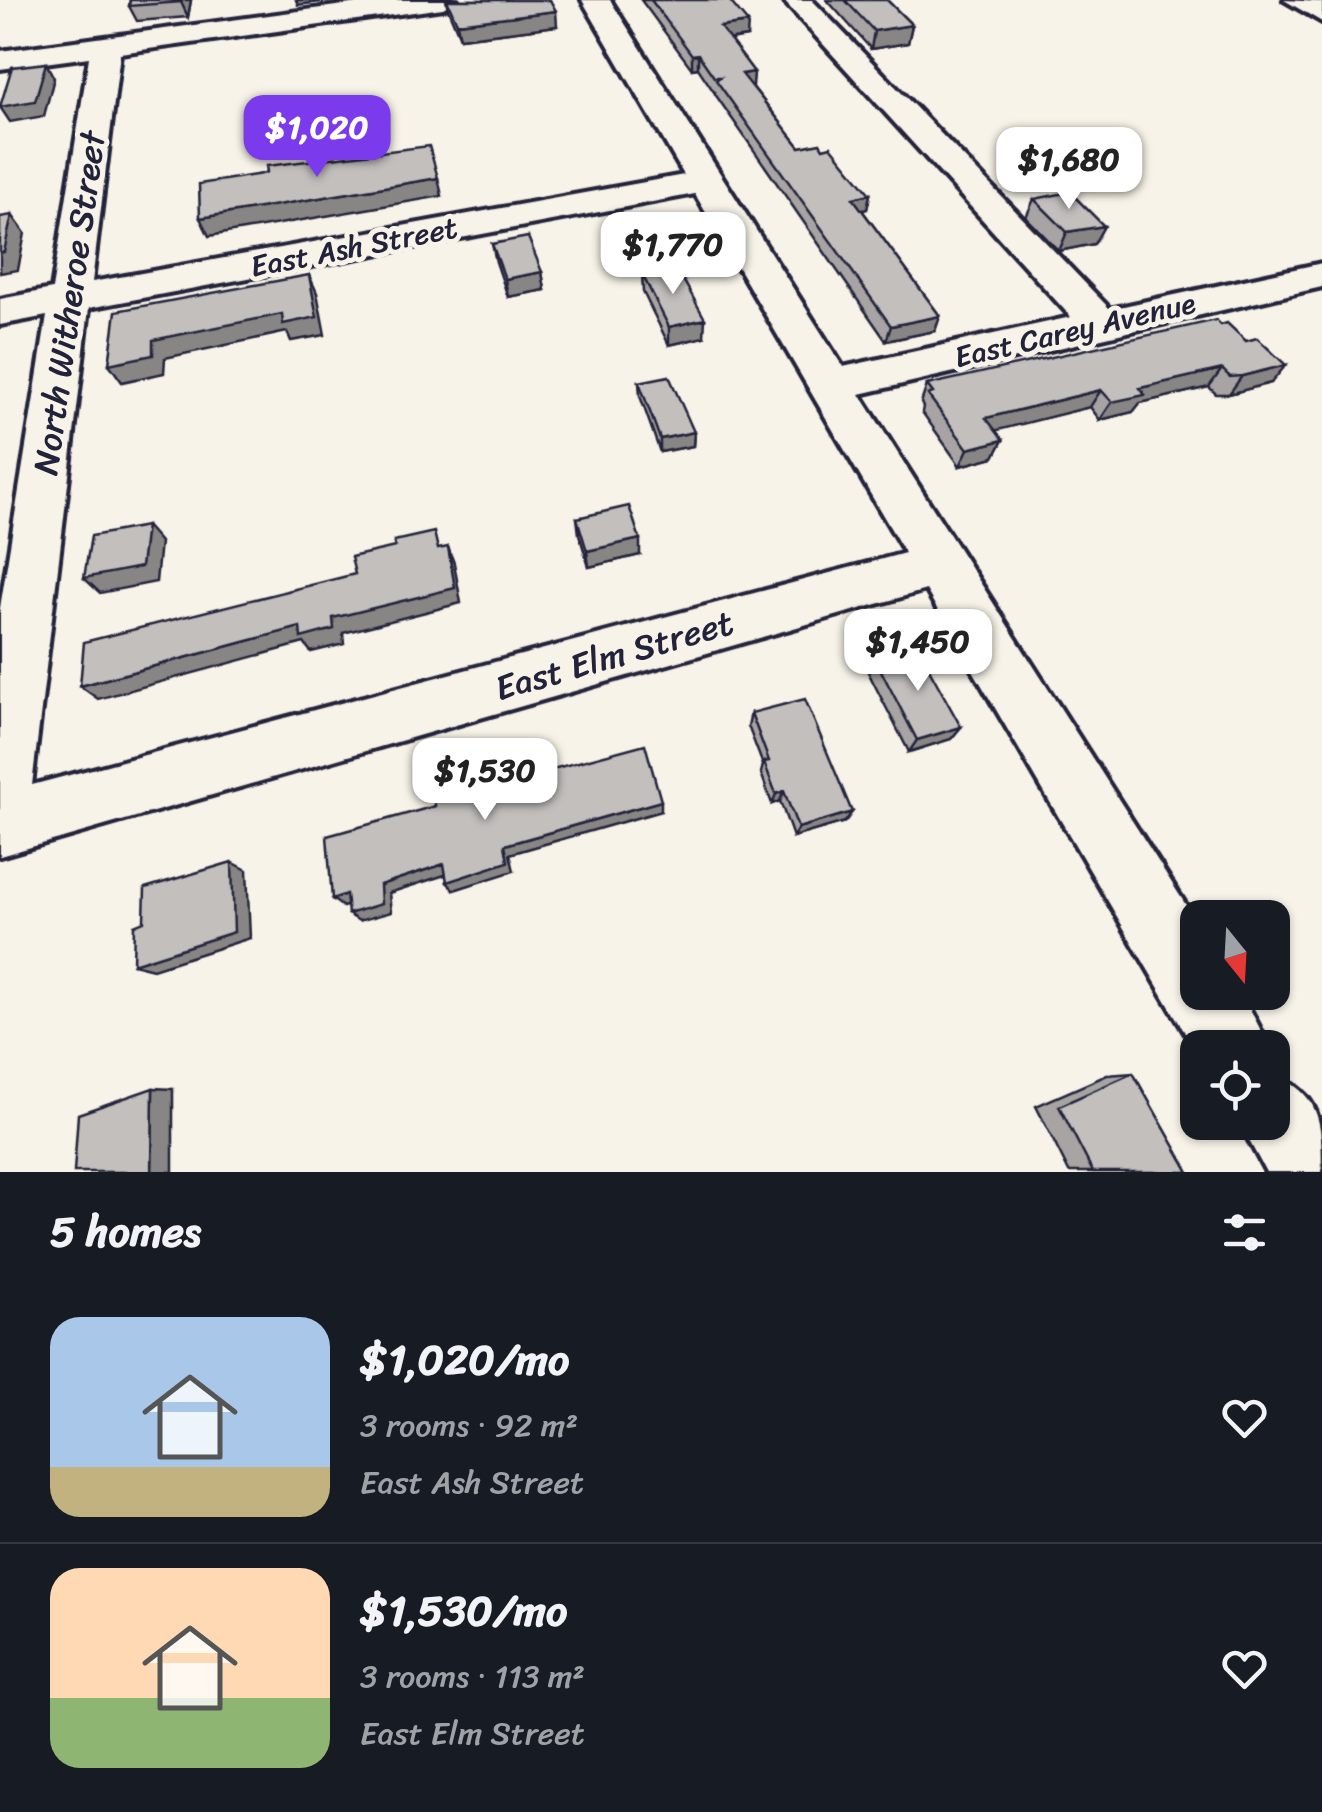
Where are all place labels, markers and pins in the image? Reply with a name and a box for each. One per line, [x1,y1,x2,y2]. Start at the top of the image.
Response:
pin: $1,020 [236,95,398,180]
pin: $1,680 [988,127,1150,212]
pin: $1,770 [592,212,754,297]
pin: $1,450 [837,609,999,694]
pin: $1,530 [404,738,566,823]

